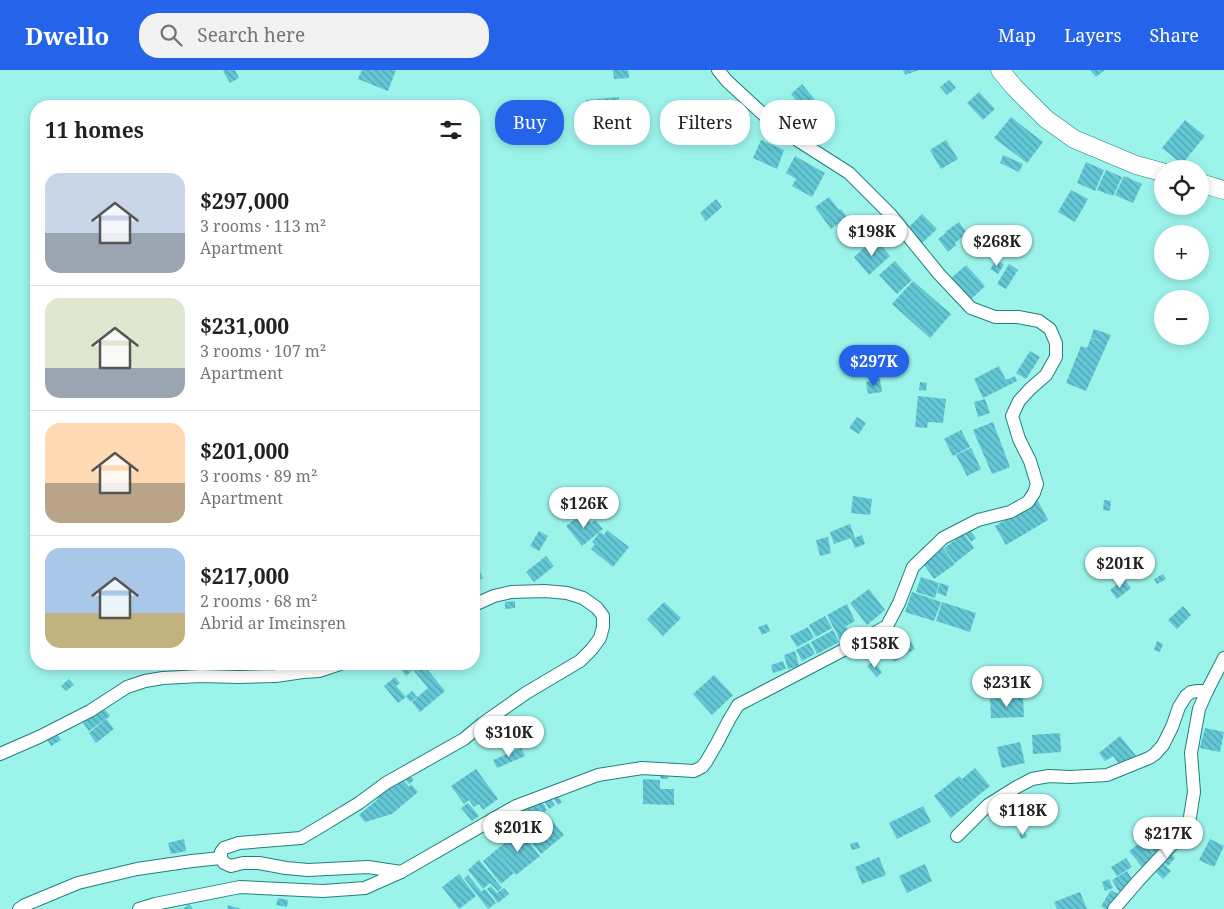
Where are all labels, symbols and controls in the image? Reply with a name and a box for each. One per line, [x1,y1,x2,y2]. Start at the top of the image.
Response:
search box [139,13,489,58]
text: Dwello [25,19,109,52]
icon: search [157,21,185,49]
text: Search here [197,22,305,48]
text: Map [998,23,1036,47]
text: Layers [1064,23,1122,47]
text: Share [1150,23,1199,47]
chip: Buy [495,100,564,145]
chip: Rent [574,100,650,145]
chip: Filters [660,100,750,145]
chip: New [760,100,835,145]
text: 11 homes [45,116,144,144]
icon: filters [437,116,465,144]
map controls [1154,160,1209,345]
button: locate [1154,160,1209,215]
text: $297,000 [200,187,289,215]
icon: home [85,193,145,253]
pin: $198K [837,214,907,257]
text: 3 rooms · 113 m² [200,215,326,237]
text: $198K [848,220,896,242]
pin: $268K [962,224,1032,267]
button: + [1154,225,1209,280]
text: $268K [973,230,1021,252]
text: Apartment [200,237,283,259]
button: − [1154,290,1209,345]
text: $231,000 [200,312,289,340]
icon: home [85,318,145,378]
text: 3 rooms · 107 m² [200,340,326,362]
pin: $297K [839,344,909,387]
text: $297K [850,350,898,372]
text: Apartment [200,362,283,384]
text: $201,000 [200,437,289,465]
icon: home [85,443,145,503]
text: 3 rooms · 89 m² [200,465,317,487]
pin: $126K [549,486,619,529]
text: Apartment [200,487,283,509]
text: $126K [560,492,608,514]
pin: $201K [1085,546,1155,589]
text: $201K [1096,552,1144,574]
text: $217,000 [200,562,289,590]
icon: home [85,568,145,628]
text: 2 rooms · 68 m² [200,590,317,612]
text: Abrid ar Imɛinsṛen [200,612,346,634]
pin: $158K [840,626,910,669]
text: $158K [851,632,899,654]
pin: $231K [972,666,1042,708]
text: $231K [983,671,1031,693]
pin: $310K [474,716,544,758]
text: $310K [485,721,533,743]
pin: $118K [988,794,1058,836]
text: $118K [999,799,1047,821]
pin: $201K [483,810,553,853]
text: $201K [494,816,542,838]
pin: $217K [1133,816,1203,859]
text: $217K [1144,822,1192,844]

